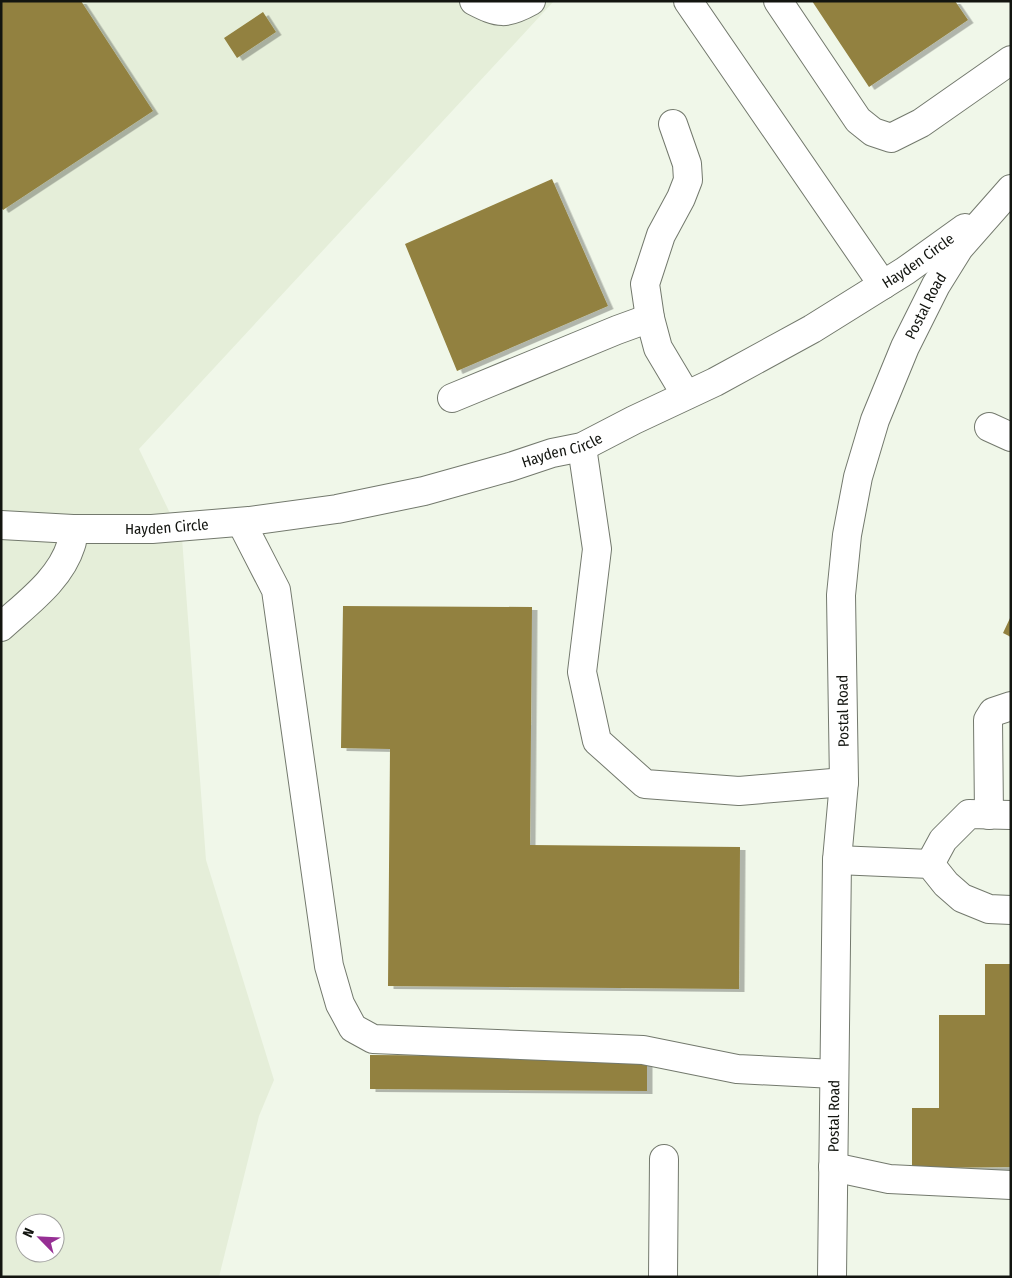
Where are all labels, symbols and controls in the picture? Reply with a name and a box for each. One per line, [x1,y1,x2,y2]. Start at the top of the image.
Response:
street label: Hayden Circle [879,230,958,292]
street label: Postal Road [901,269,950,342]
street label: Hayden Circle [519,429,605,472]
street label: Hayden Circle [125,515,209,538]
street label: Postal Road [833,675,853,747]
street label: Postal Road [824,1080,843,1152]
north arrow [15,1213,65,1263]
text: N [19,1226,38,1240]

